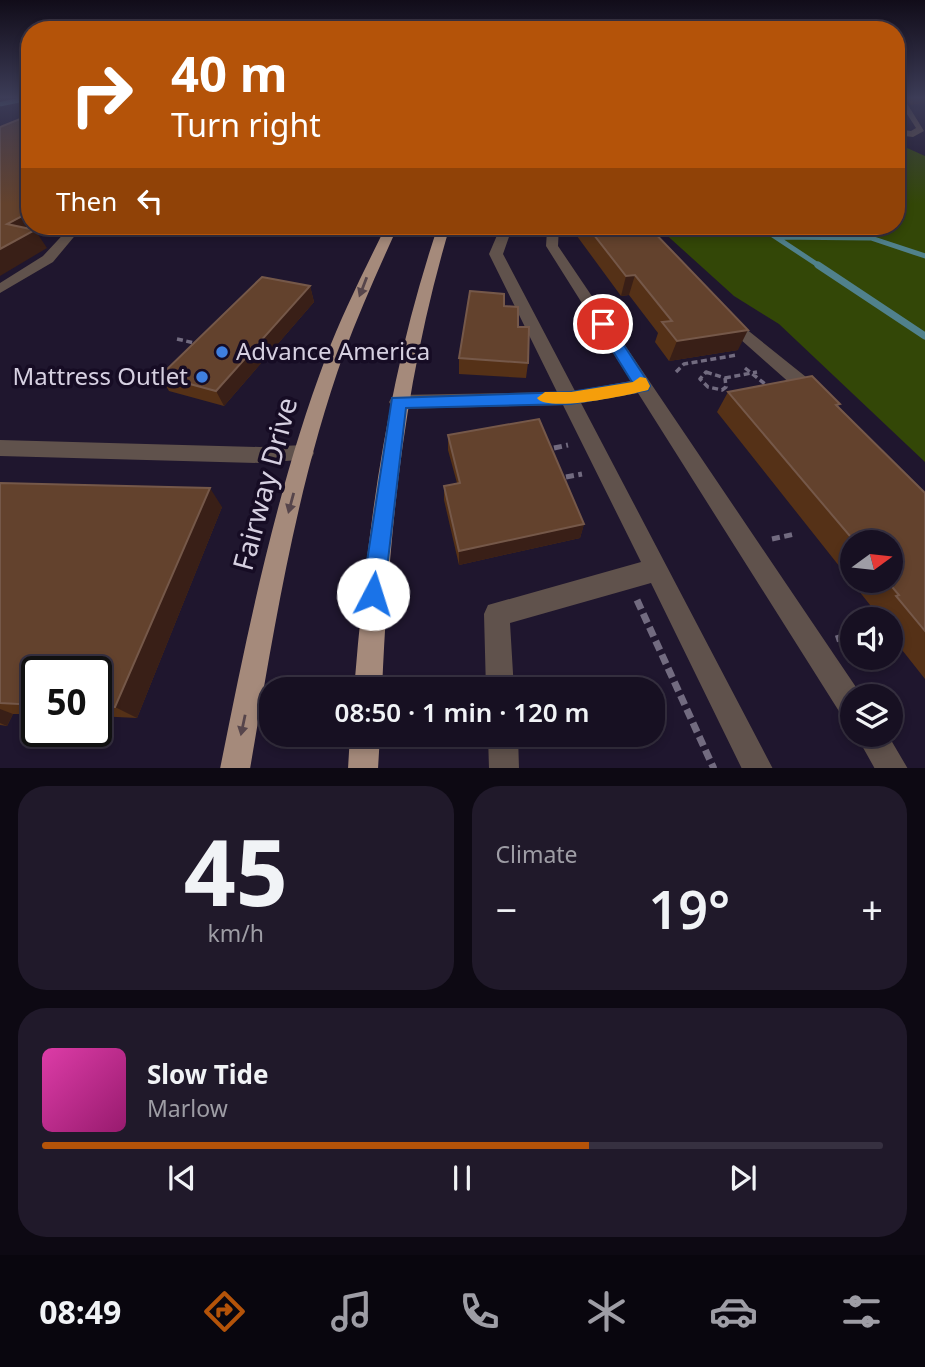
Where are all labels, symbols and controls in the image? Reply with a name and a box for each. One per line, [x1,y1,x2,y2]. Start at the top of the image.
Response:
text: 40 m [171,40,288,106]
icon: right [56,49,147,140]
text: Turn right [171,103,321,146]
icon: left [131,182,169,220]
text: Then [56,183,117,219]
one-way arrow [357,277,368,298]
pin [573,294,633,354]
icon: arrive [584,305,622,343]
place label: Advance America [236,334,430,367]
marker: Advance America [214,344,230,360]
place label: Mattress Outlet [13,359,188,392]
marker: Mattress Outlet [194,369,210,385]
street label: Fairway Drive [223,393,305,574]
one-way arrow [285,492,296,514]
north arrow [840,530,903,593]
map controls [840,530,903,747]
position arrow [336,557,410,631]
button: sound [840,607,903,670]
speed limit sign: 50 [21,656,112,747]
button: layers [840,684,903,747]
text: 08:50 · 1 min · 120 m [335,694,589,730]
one-way arrow [238,714,249,736]
text: 45 [184,809,288,933]
text: Climate [496,838,578,870]
text: 19° [648,873,730,944]
text: − [496,883,517,935]
text: + [861,883,883,935]
text: km/h [207,917,264,949]
text: Slow Tide [147,1056,269,1092]
text: Marlow [147,1092,228,1124]
icon: previous [163,1159,201,1197]
icon: pause [443,1159,481,1197]
icon: next [724,1159,762,1197]
icon: directions [200,1287,249,1336]
icon: music [327,1287,376,1336]
icon: phone [455,1287,504,1336]
icon: climate [582,1287,631,1336]
icon: car [709,1287,758,1336]
icon: filters [837,1287,886,1336]
text: 08:49 [39,1290,121,1333]

